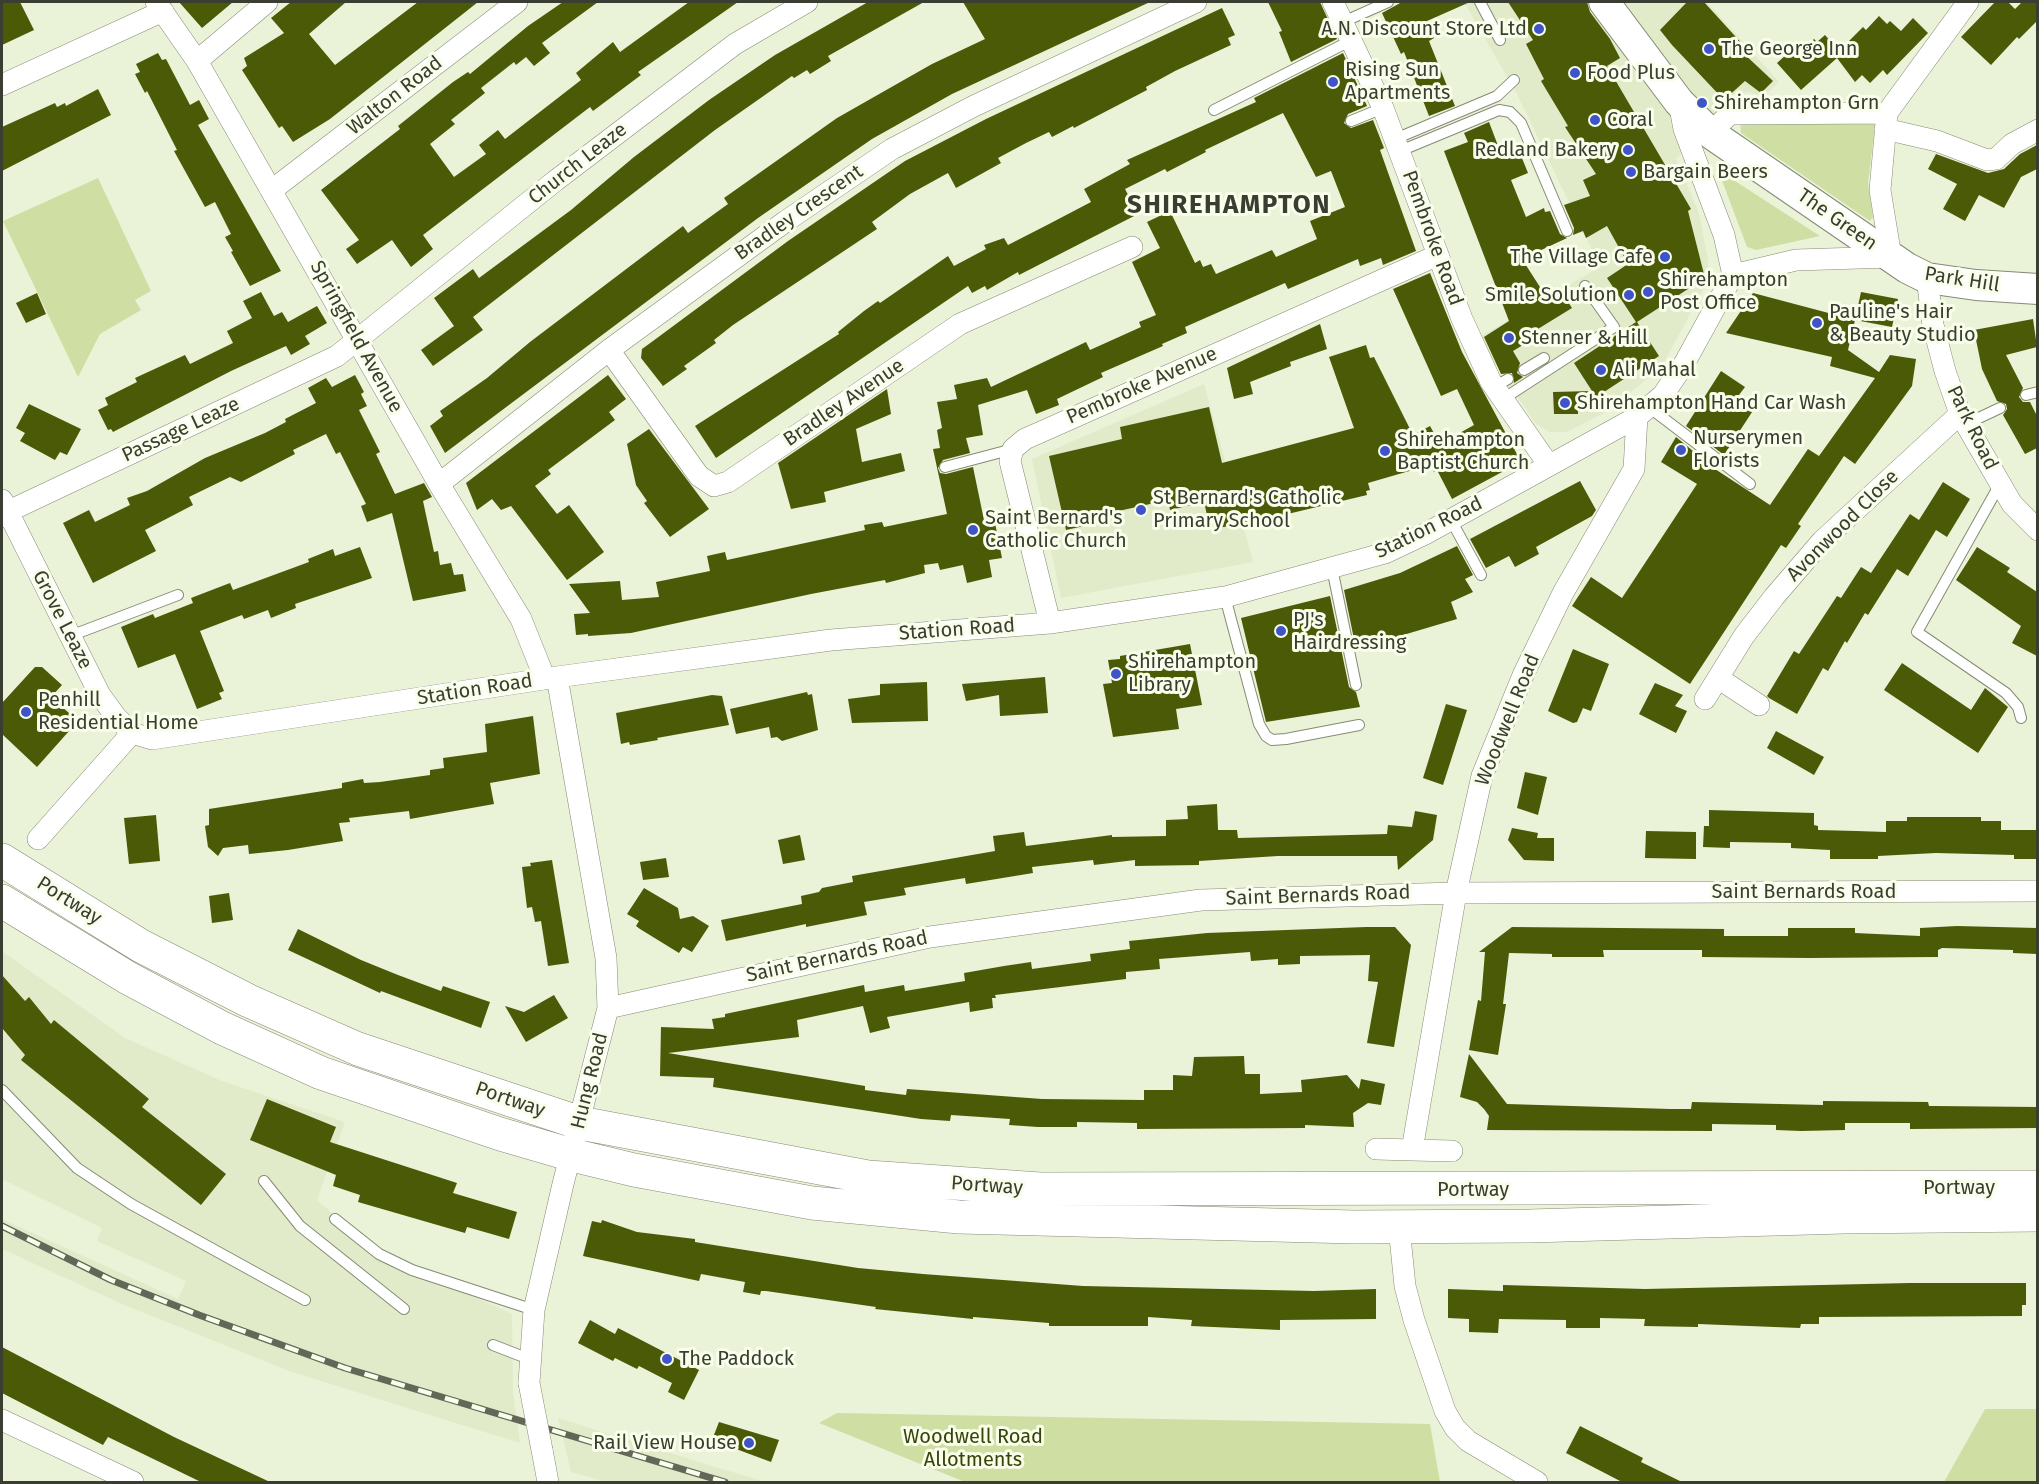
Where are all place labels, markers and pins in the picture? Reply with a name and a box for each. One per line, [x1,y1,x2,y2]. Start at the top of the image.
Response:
place label: A.N. Discount Store Ltd [1321,17,1527,41]
marker: A.N. Discount Store Ltd [1532,22,1546,36]
place label: The George Inn [1721,37,1857,61]
marker: The George Inn [1702,42,1716,56]
place label: Rising Sun Apartments [1345,58,1450,105]
place label: Food Plus [1587,61,1675,85]
marker: Food Plus [1568,66,1582,80]
marker: Rising Sun Apartments [1326,75,1340,89]
place label: Shirehampton Grn [1714,91,1880,115]
marker: Shirehampton Grn [1695,96,1709,110]
place label: Coral [1607,108,1653,132]
marker: Coral [1588,113,1602,127]
place label: Redland Bakery [1474,138,1616,162]
marker: Redland Bakery [1621,143,1635,157]
place label: Bargain Beers [1643,160,1768,184]
marker: Bargain Beers [1624,165,1638,179]
place label: The Village Cafe [1510,245,1653,269]
marker: The Village Cafe [1658,250,1672,264]
place label: Shirehampton Post Office [1660,268,1788,315]
place label: Smile Solution [1485,283,1617,307]
marker: Shirehampton Post Office [1641,285,1655,299]
marker: Smile Solution [1622,288,1636,302]
place label: Pauline's Hair & Beauty Studio [1829,300,1976,347]
marker: Pauline's Hair & Beauty Studio [1810,316,1824,330]
place label: Stenner & Hill [1521,326,1648,350]
marker: Stenner & Hill [1502,331,1516,345]
place label: Ali Mahal [1613,358,1696,382]
marker: Ali Mahal [1594,363,1608,377]
place label: Shirehampton Hand Car Wash [1577,391,1847,415]
marker: Shirehampton Hand Car Wash [1558,396,1572,410]
place label: Nurserymen Florists [1693,426,1803,473]
place label: Shirehampton Baptist Church [1397,428,1529,475]
marker: Nurserymen Florists [1674,443,1688,457]
marker: Shirehampton Baptist Church [1378,444,1392,458]
place label: St Bernard's Catholic Primary School [1153,486,1341,533]
marker: St Bernard's Catholic Primary School [1134,503,1148,517]
place label: Saint Bernard's Catholic Church [985,506,1127,553]
marker: Saint Bernard's Catholic Church [966,523,980,537]
place label: PJ's Hairdressing [1293,608,1406,655]
marker: PJ's Hairdressing [1274,624,1288,638]
place label: Shirehampton Library [1128,650,1256,697]
marker: Shirehampton Library [1109,667,1123,681]
place label: Penhill Residential Home [38,688,198,735]
marker: Penhill Residential Home [19,705,33,719]
place label: The Paddock [679,1347,794,1371]
marker: The Paddock [660,1352,674,1366]
place label: Rail View House [593,1431,737,1455]
marker: Rail View House [742,1436,756,1450]

